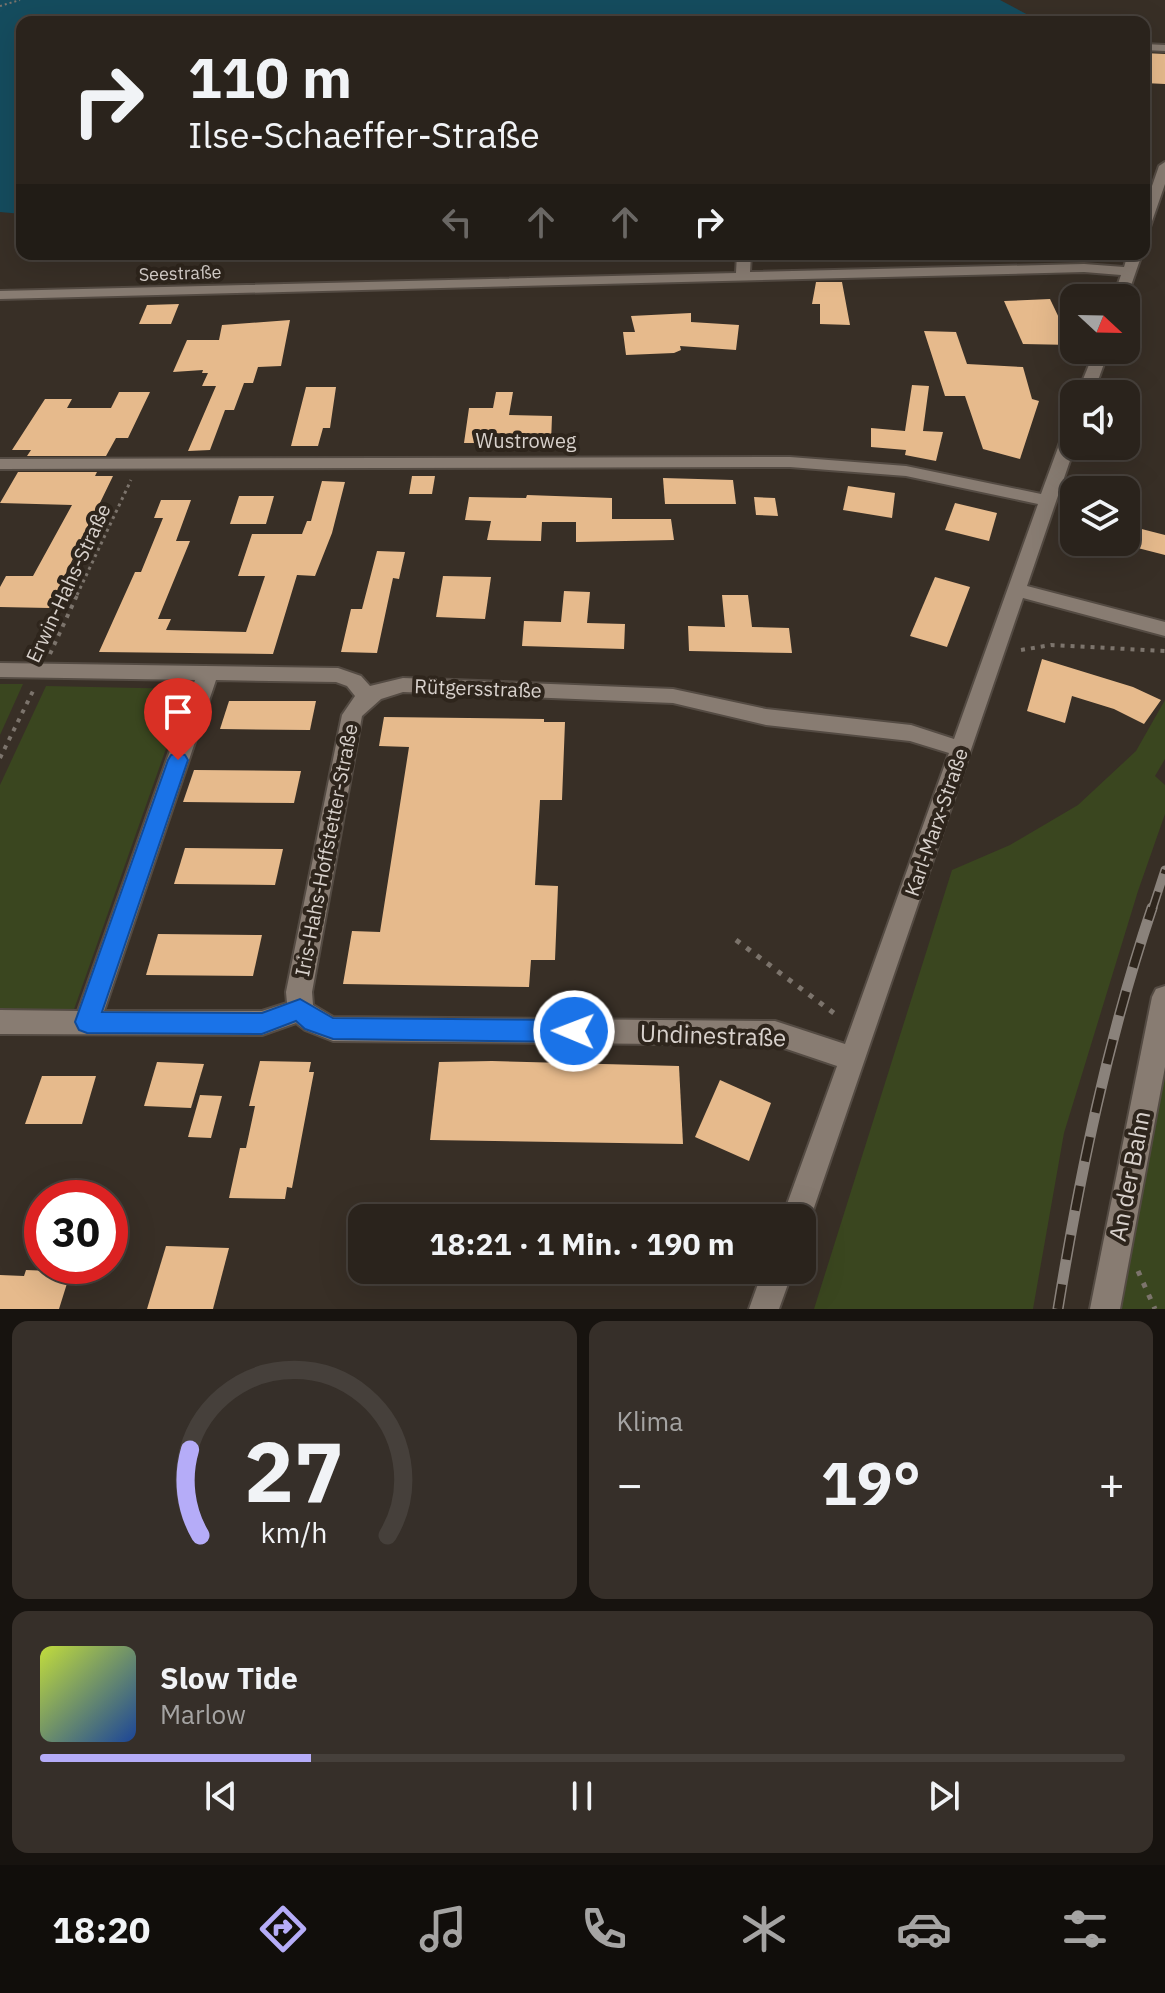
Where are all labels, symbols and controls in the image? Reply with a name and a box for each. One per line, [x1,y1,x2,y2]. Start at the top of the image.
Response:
text: 110 m [188,41,352,113]
icon: right [56,48,160,152]
text: Ilse-Schaeffer-Straße [188,111,540,158]
icon: left [435,200,479,244]
icon: ahead [519,200,563,244]
icon: ahead [603,200,647,244]
icon: right [687,200,731,244]
street label: Seestraße [138,260,222,286]
north arrow [1060,284,1140,364]
map controls [1060,284,1140,556]
button: sound [1060,380,1140,460]
street label: Wustroweg [476,427,577,454]
button: layers [1060,476,1140,556]
street label: Erwin-Hahs-Straße [19,499,117,667]
street label: Rütgersstraße [414,672,542,704]
pin [144,678,212,760]
icon: arrive [156,690,200,734]
street label: Iris-Hahs-Hoffstetter-Straße [288,721,364,979]
street label: Karl-Marx-Straße [898,744,974,900]
position arrow [532,989,616,1073]
street label: Undinestraße [639,1016,787,1054]
street label: An der Bahn [1101,1108,1157,1244]
speed limit sign: 30 [24,1180,128,1284]
text: 18:21 · 1 Min. · 190 m [429,1224,735,1263]
text: Klima [617,1404,683,1438]
text: 27 [244,1417,344,1525]
text: 19° [821,1443,921,1522]
text: − [617,1455,643,1512]
text: + [1099,1455,1125,1512]
text: km/h [261,1514,328,1551]
text: Slow Tide [160,1658,298,1697]
text: Marlow [160,1697,246,1731]
icon: previous [199,1774,243,1818]
icon: pause [560,1774,604,1818]
icon: next [922,1774,966,1818]
icon: directions [255,1901,311,1957]
icon: music [415,1901,471,1957]
icon: phone [576,1901,632,1957]
icon: climate [736,1901,792,1957]
icon: car [896,1901,952,1957]
icon: filters [1057,1901,1113,1957]
text: 18:20 [52,1906,150,1953]

